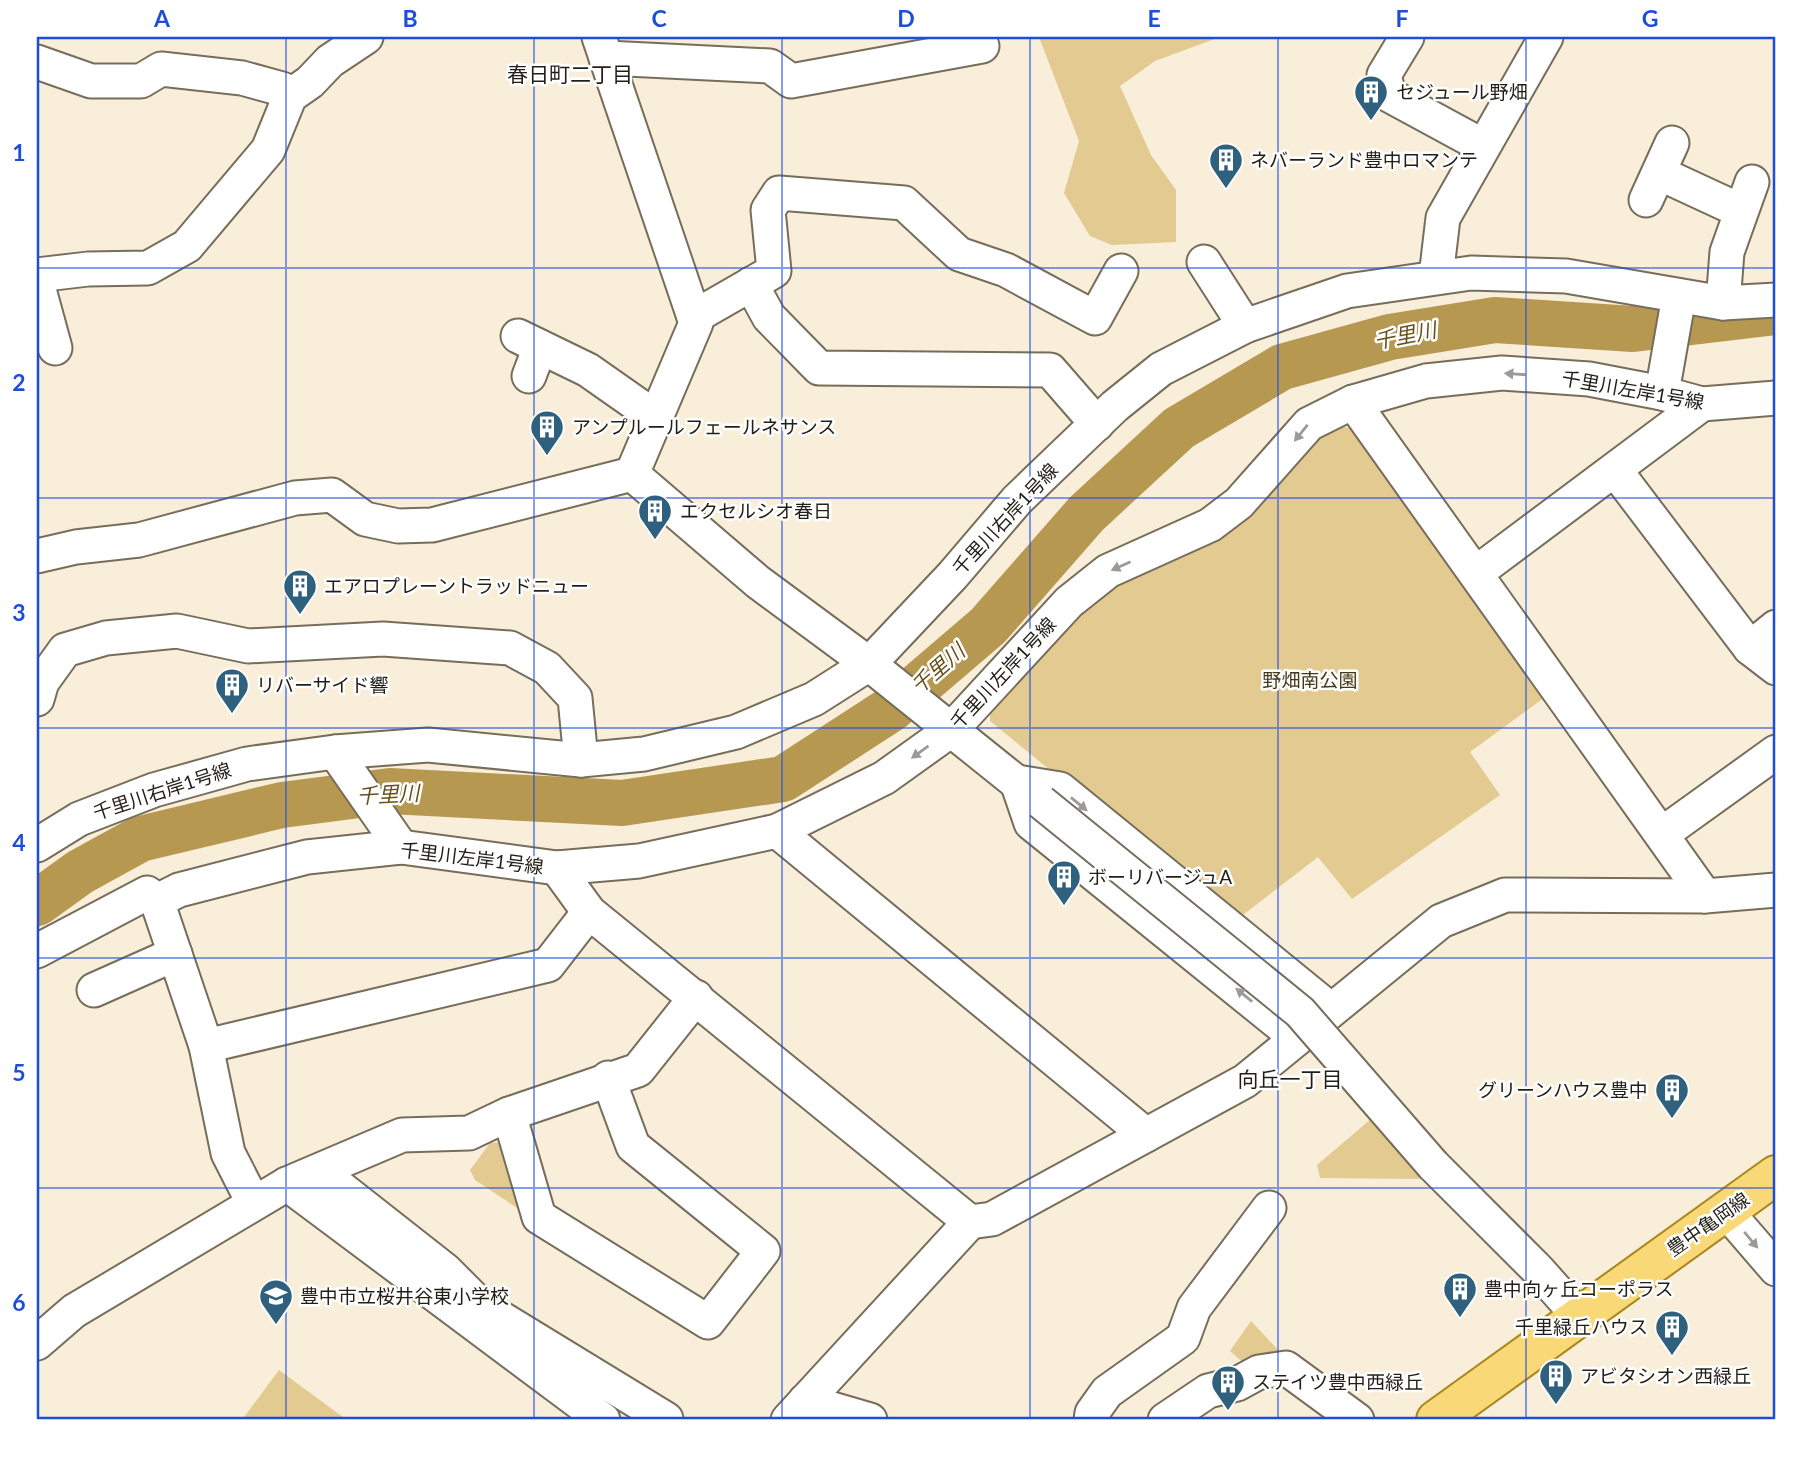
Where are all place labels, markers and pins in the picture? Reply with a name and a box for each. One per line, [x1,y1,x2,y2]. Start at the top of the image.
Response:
building icon: セジュール野畑 [1352,73,1390,122]
place label: セジュール野畑 [1396,80,1528,103]
building icon: ネバーランド豊中ロマンテ [1207,141,1245,190]
place label: ネバーランド豊中ロマンテ [1250,148,1478,171]
building icon: アンプルールフェールネサンス [528,408,566,457]
place label: アンプルールフェールネサンス [572,415,836,438]
building icon: エクセルシオ春日 [636,492,674,541]
place label: エクセルシオ春日 [680,499,832,522]
building icon: エアロプレーントラッドニュー [281,567,319,616]
place label: エアロプレーントラッドニュー [324,574,589,597]
building icon: リバーサイド響 [213,666,251,715]
place label: リバーサイド響 [256,673,389,696]
building icon: ボーリバージュA [1045,858,1083,907]
place label: ボーリバージュA [1088,865,1232,888]
building icon: グリーンハウス豊中 [1653,1071,1691,1120]
place label: グリーンハウス豊中 [1478,1078,1648,1101]
building icon: 豊中向ヶ丘コーポラス [1441,1270,1479,1319]
school or university icon: 豊中市立桜井谷東小学校 [257,1277,295,1326]
place label: 豊中向ヶ丘コーポラス [1484,1277,1674,1300]
place label: 豊中市立桜井谷東小学校 [300,1284,509,1307]
building icon: 千里緑丘ハウス [1653,1308,1691,1357]
place label: 千里緑丘ハウス [1515,1315,1648,1338]
building icon: アビタシオン西緑丘 [1537,1357,1575,1406]
building icon: ステイツ豊中西緑丘 [1209,1363,1247,1412]
place label: アビタシオン西緑丘 [1580,1364,1751,1387]
place label: ステイツ豊中西緑丘 [1252,1370,1423,1393]

